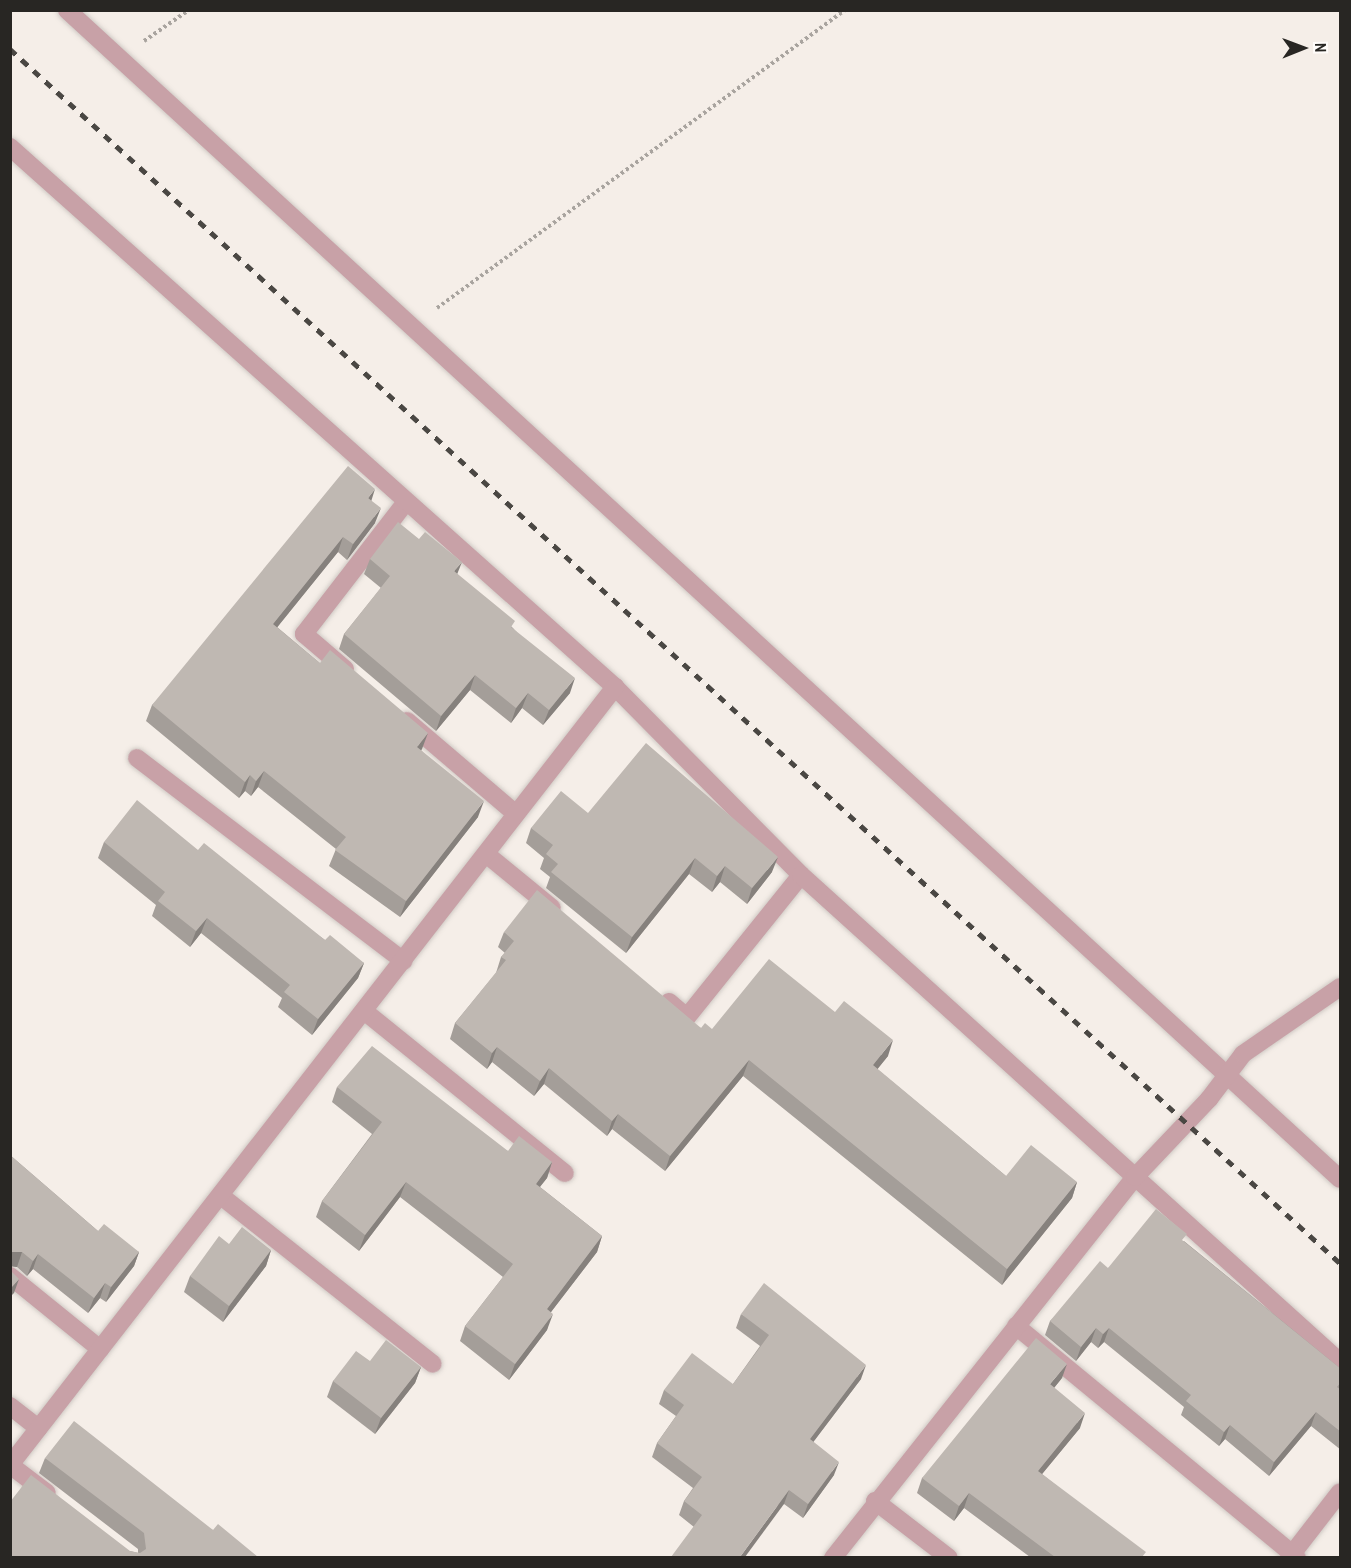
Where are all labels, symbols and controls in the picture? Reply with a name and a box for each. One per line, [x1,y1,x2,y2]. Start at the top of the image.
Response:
north arrow [1273,18,1333,78]
text: N [1310,43,1332,53]

